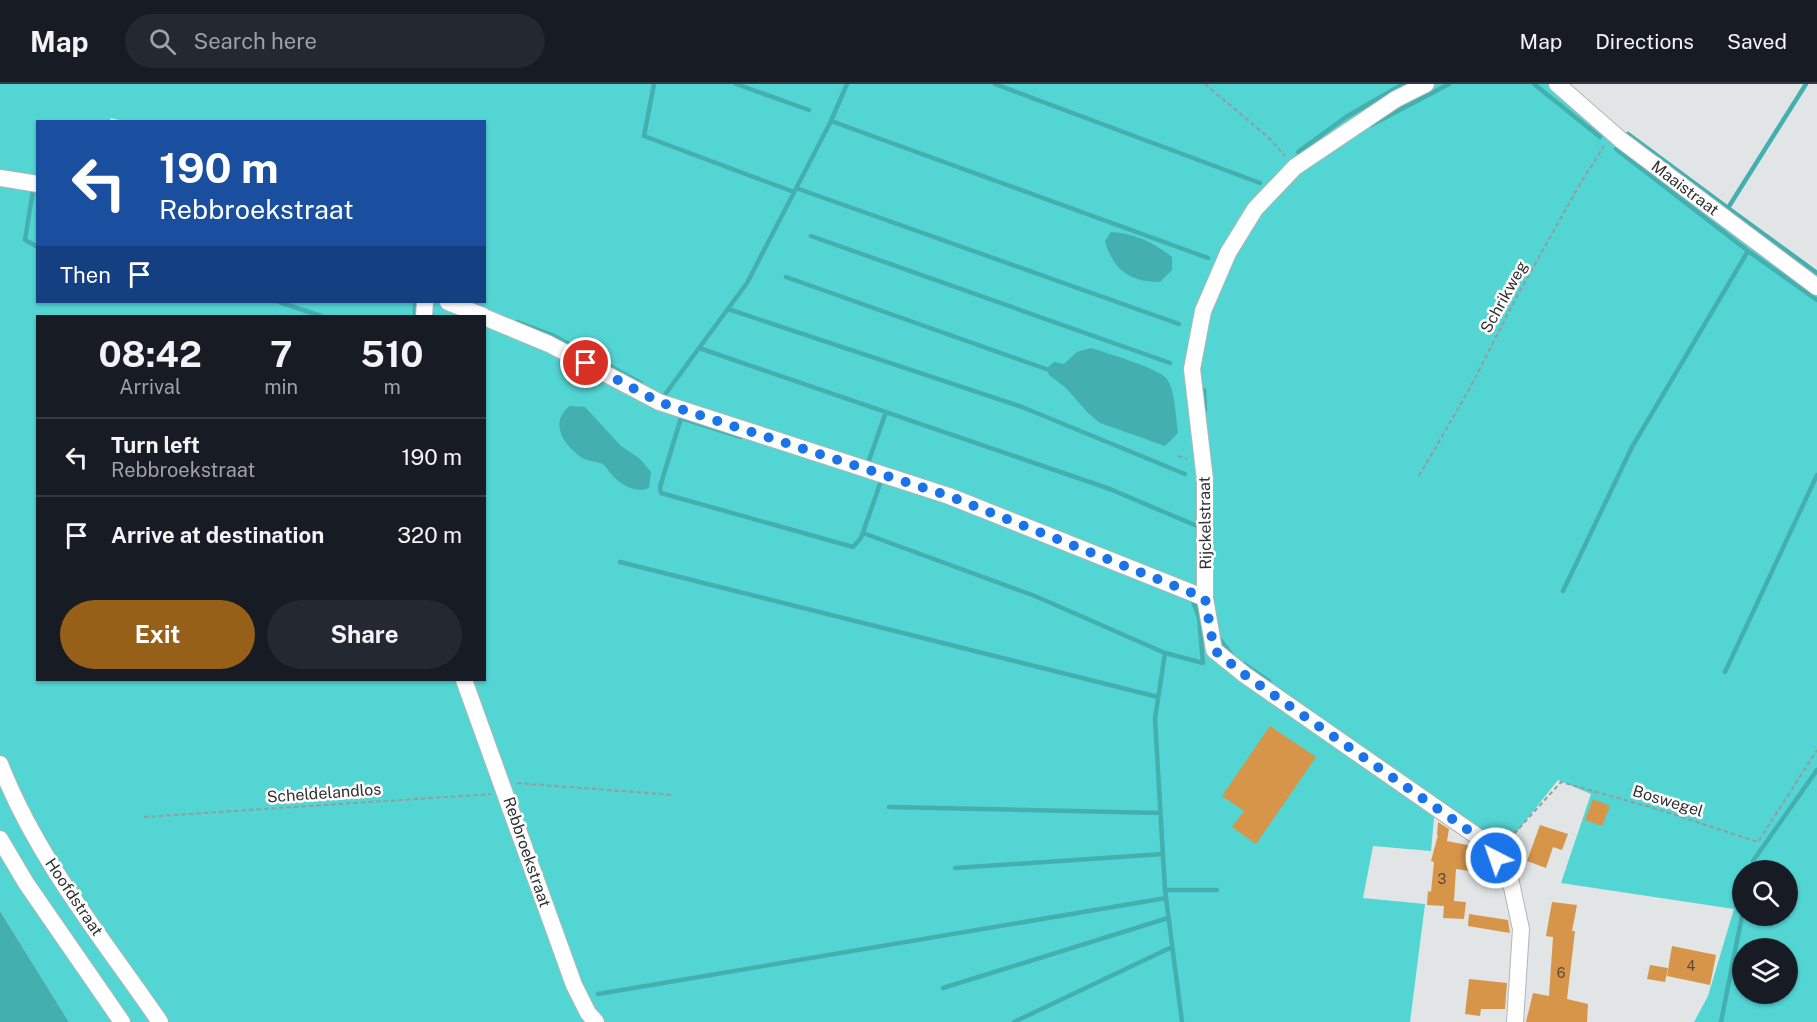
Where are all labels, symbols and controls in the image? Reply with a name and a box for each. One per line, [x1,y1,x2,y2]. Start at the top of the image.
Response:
search box [125,14,545,68]
text: Map [30,25,89,58]
icon: search [146,25,179,58]
text: Search here [194,28,317,54]
text: Map [1520,29,1562,54]
text: Directions [1595,29,1694,54]
text: Saved [1727,29,1787,54]
text: 190 m [159,143,279,192]
icon: left [60,144,138,222]
street label: Maaistraat [1648,157,1722,219]
text: Rebbroekstraat [159,193,354,225]
icon: arrive [123,258,156,291]
street label: Schrikweg [1476,258,1532,336]
text: Then [60,262,111,288]
text: 08:42 [98,333,202,375]
text: 7 [270,333,292,375]
text: 510 [361,333,424,375]
pin [560,337,611,388]
icon: arrive [569,346,602,379]
text: Arrival [119,375,181,399]
text: min [264,375,298,399]
text: m [383,375,401,399]
text: Turn left [111,432,200,458]
icon: left [60,441,93,474]
text: 190 m [402,444,462,470]
text: Rebbroekstraat [111,458,255,482]
street label: Rijckelstraat [1195,476,1215,570]
icon: arrive [60,519,93,552]
text: Arrive at destination [111,522,324,548]
text: 320 m [397,522,462,548]
button: Exit [60,600,255,669]
button: Share [267,600,462,669]
street label: Scheldelandlos [266,780,382,806]
street label: Boswegel [1630,781,1706,821]
street label: Rebbroekstraat [499,794,555,910]
position arrow [1464,826,1528,890]
street label: Hoofdstraat [41,855,107,939]
map controls [1732,860,1798,1004]
button: search [1732,860,1798,926]
house number: 3 [1438,871,1447,887]
button: layers [1732,938,1798,1004]
house number: 4 [1687,958,1696,974]
house number: 6 [1557,965,1566,981]

